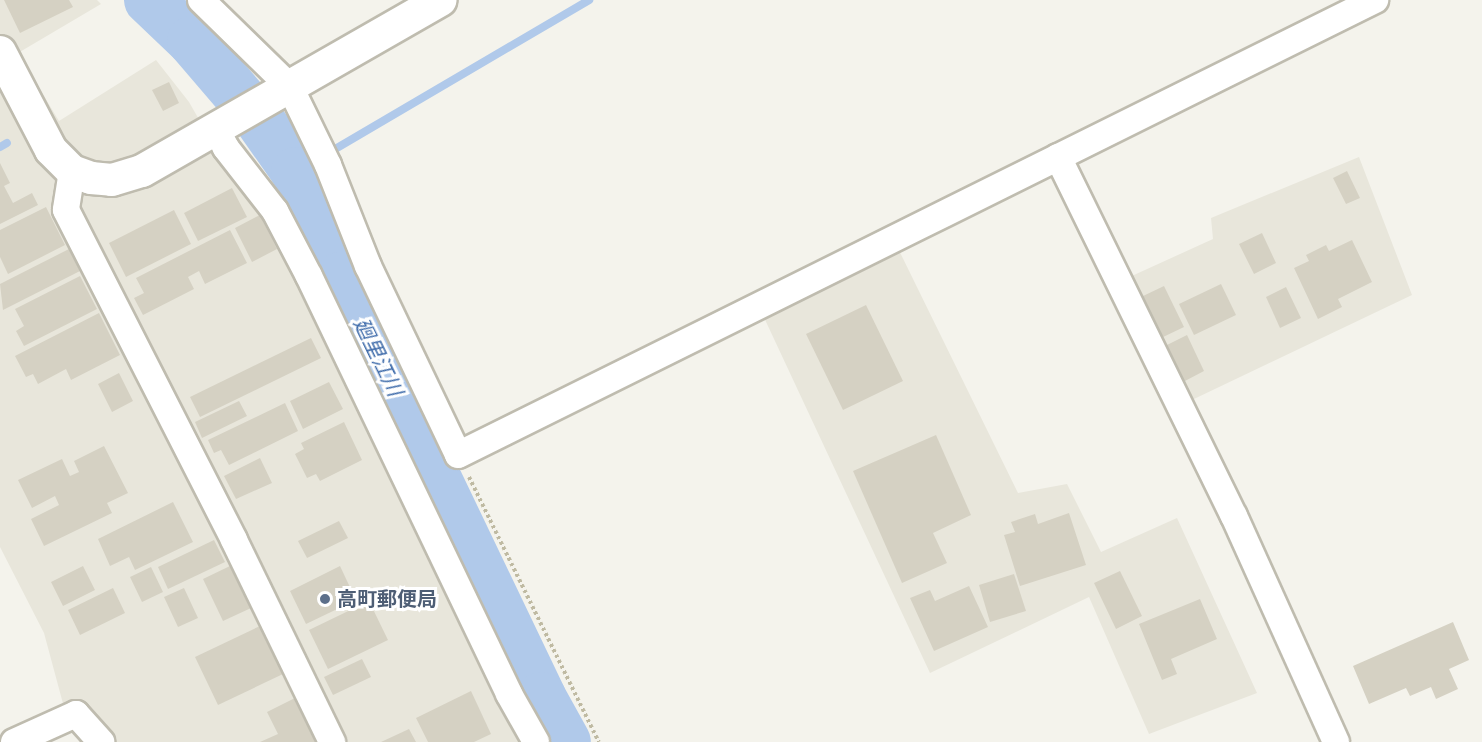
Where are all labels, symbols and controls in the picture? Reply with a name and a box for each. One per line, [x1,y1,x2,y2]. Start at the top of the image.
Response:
water label: 廻里江川 [348,314,408,400]
place label: 高町郵便局 [337,587,437,611]
marker: 高町郵便局 [318,592,332,606]

